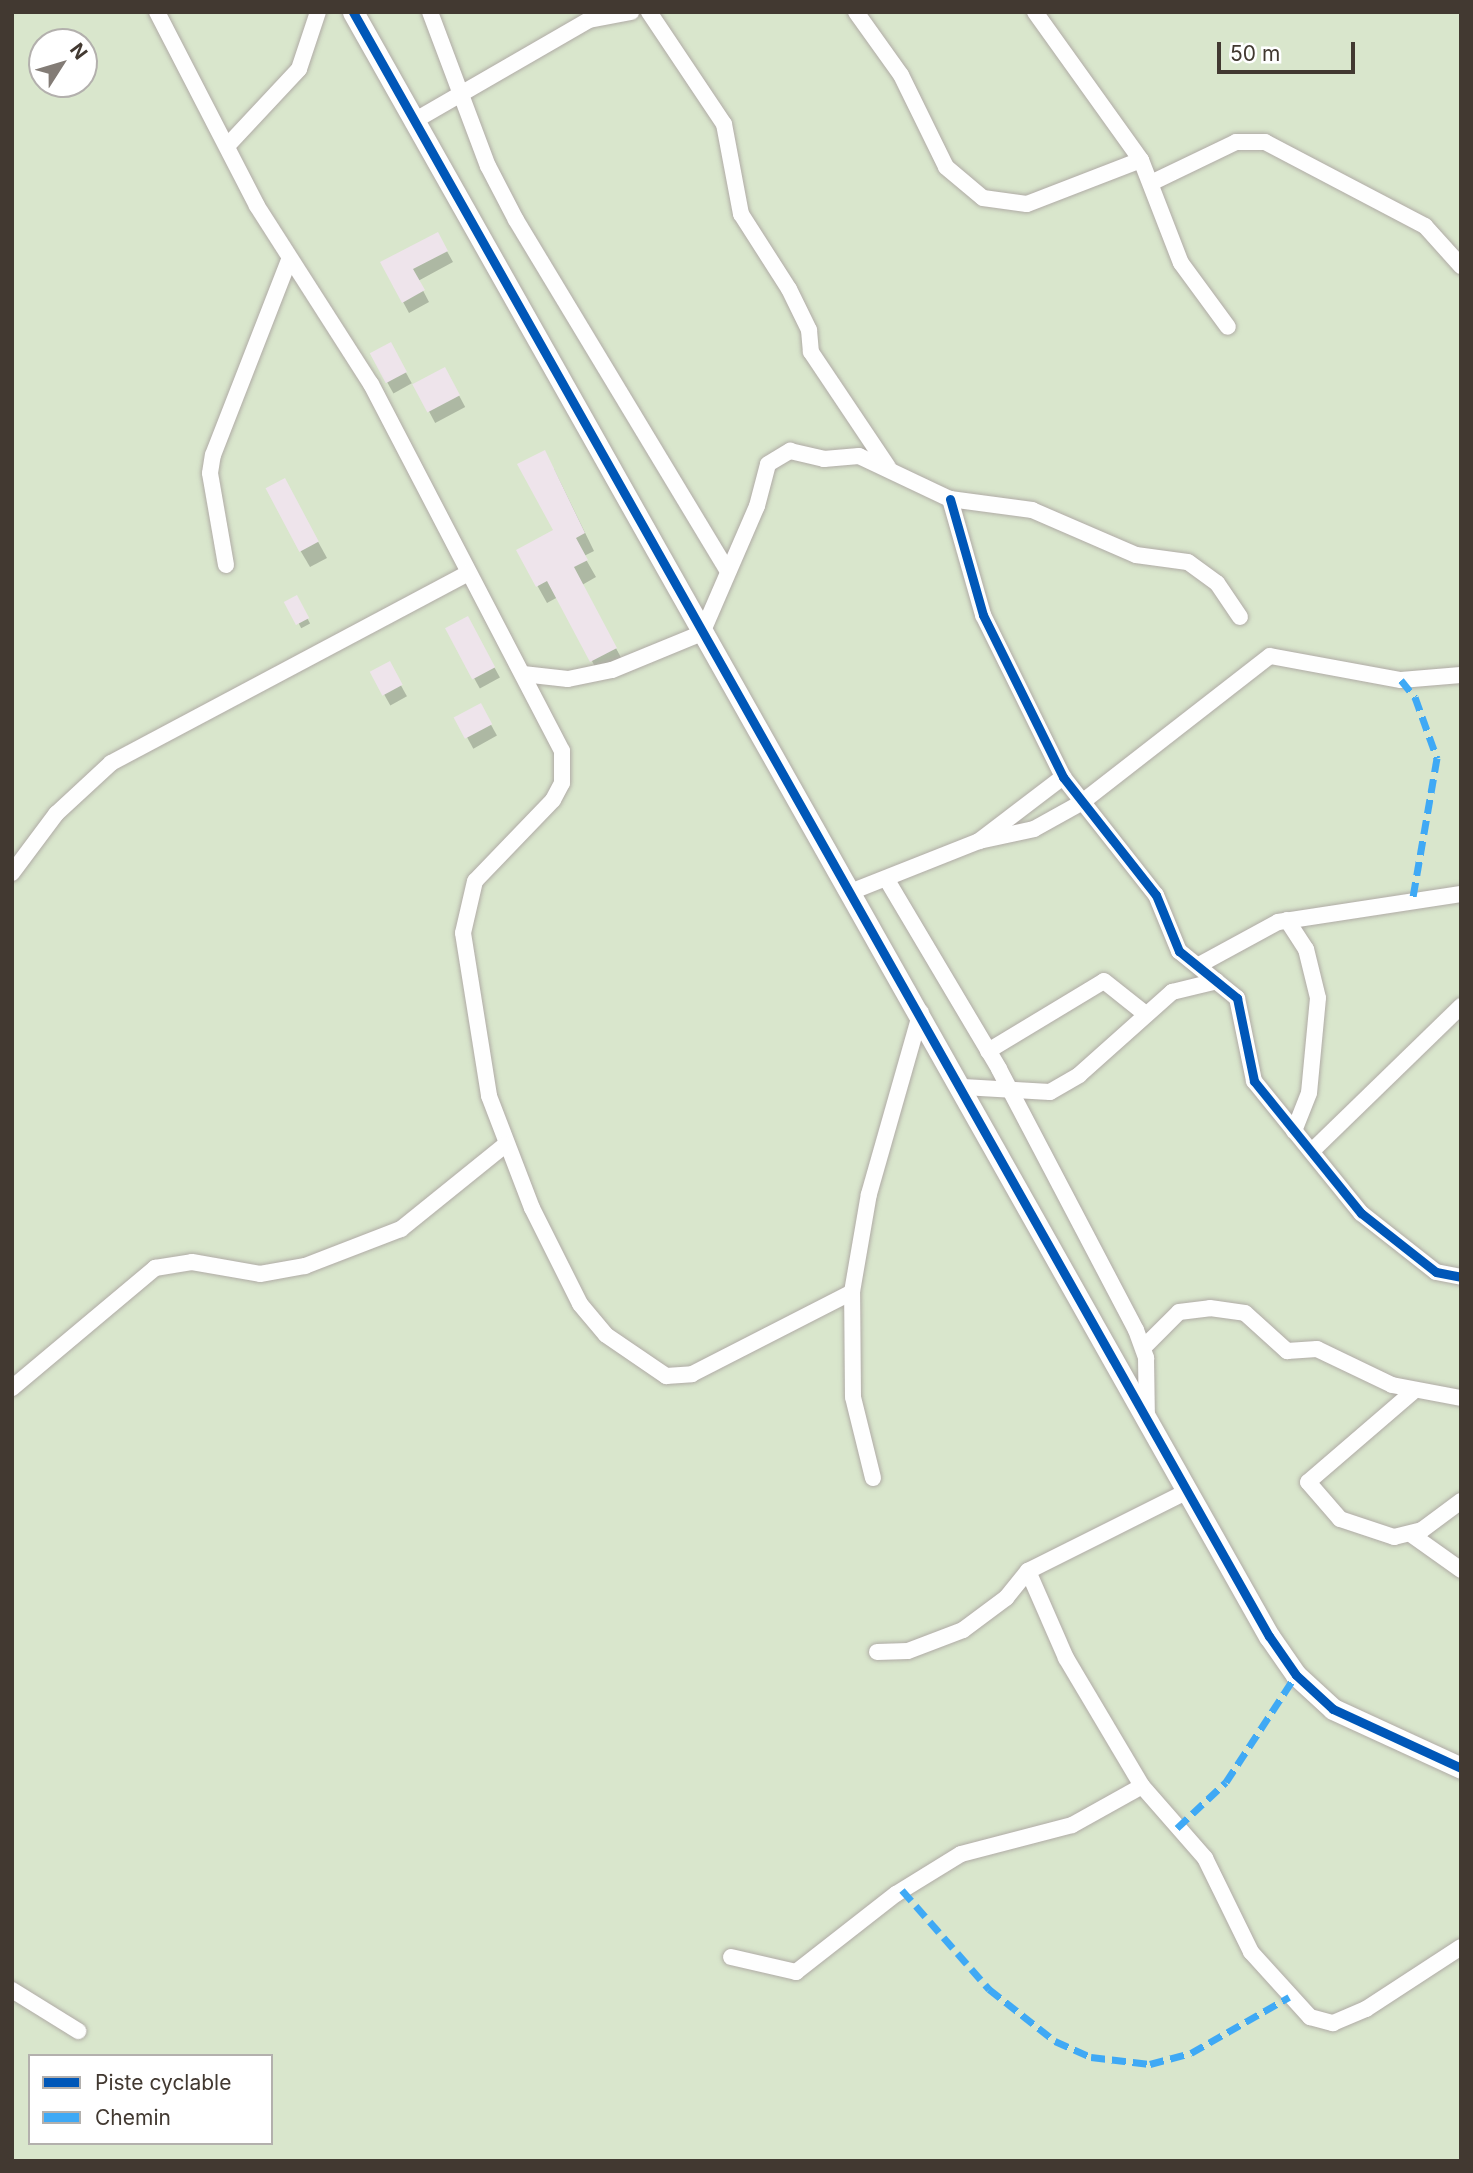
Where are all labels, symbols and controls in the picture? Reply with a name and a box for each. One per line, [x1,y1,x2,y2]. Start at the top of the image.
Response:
north arrow [28,28,98,98]
scale bar [1221,28,1359,72]
text: N [65,39,92,64]
text: 50 m [1230,41,1280,66]
legend [28,2054,273,2145]
text: Piste cyclable [95,2070,231,2095]
text: Chemin [95,2105,171,2130]

